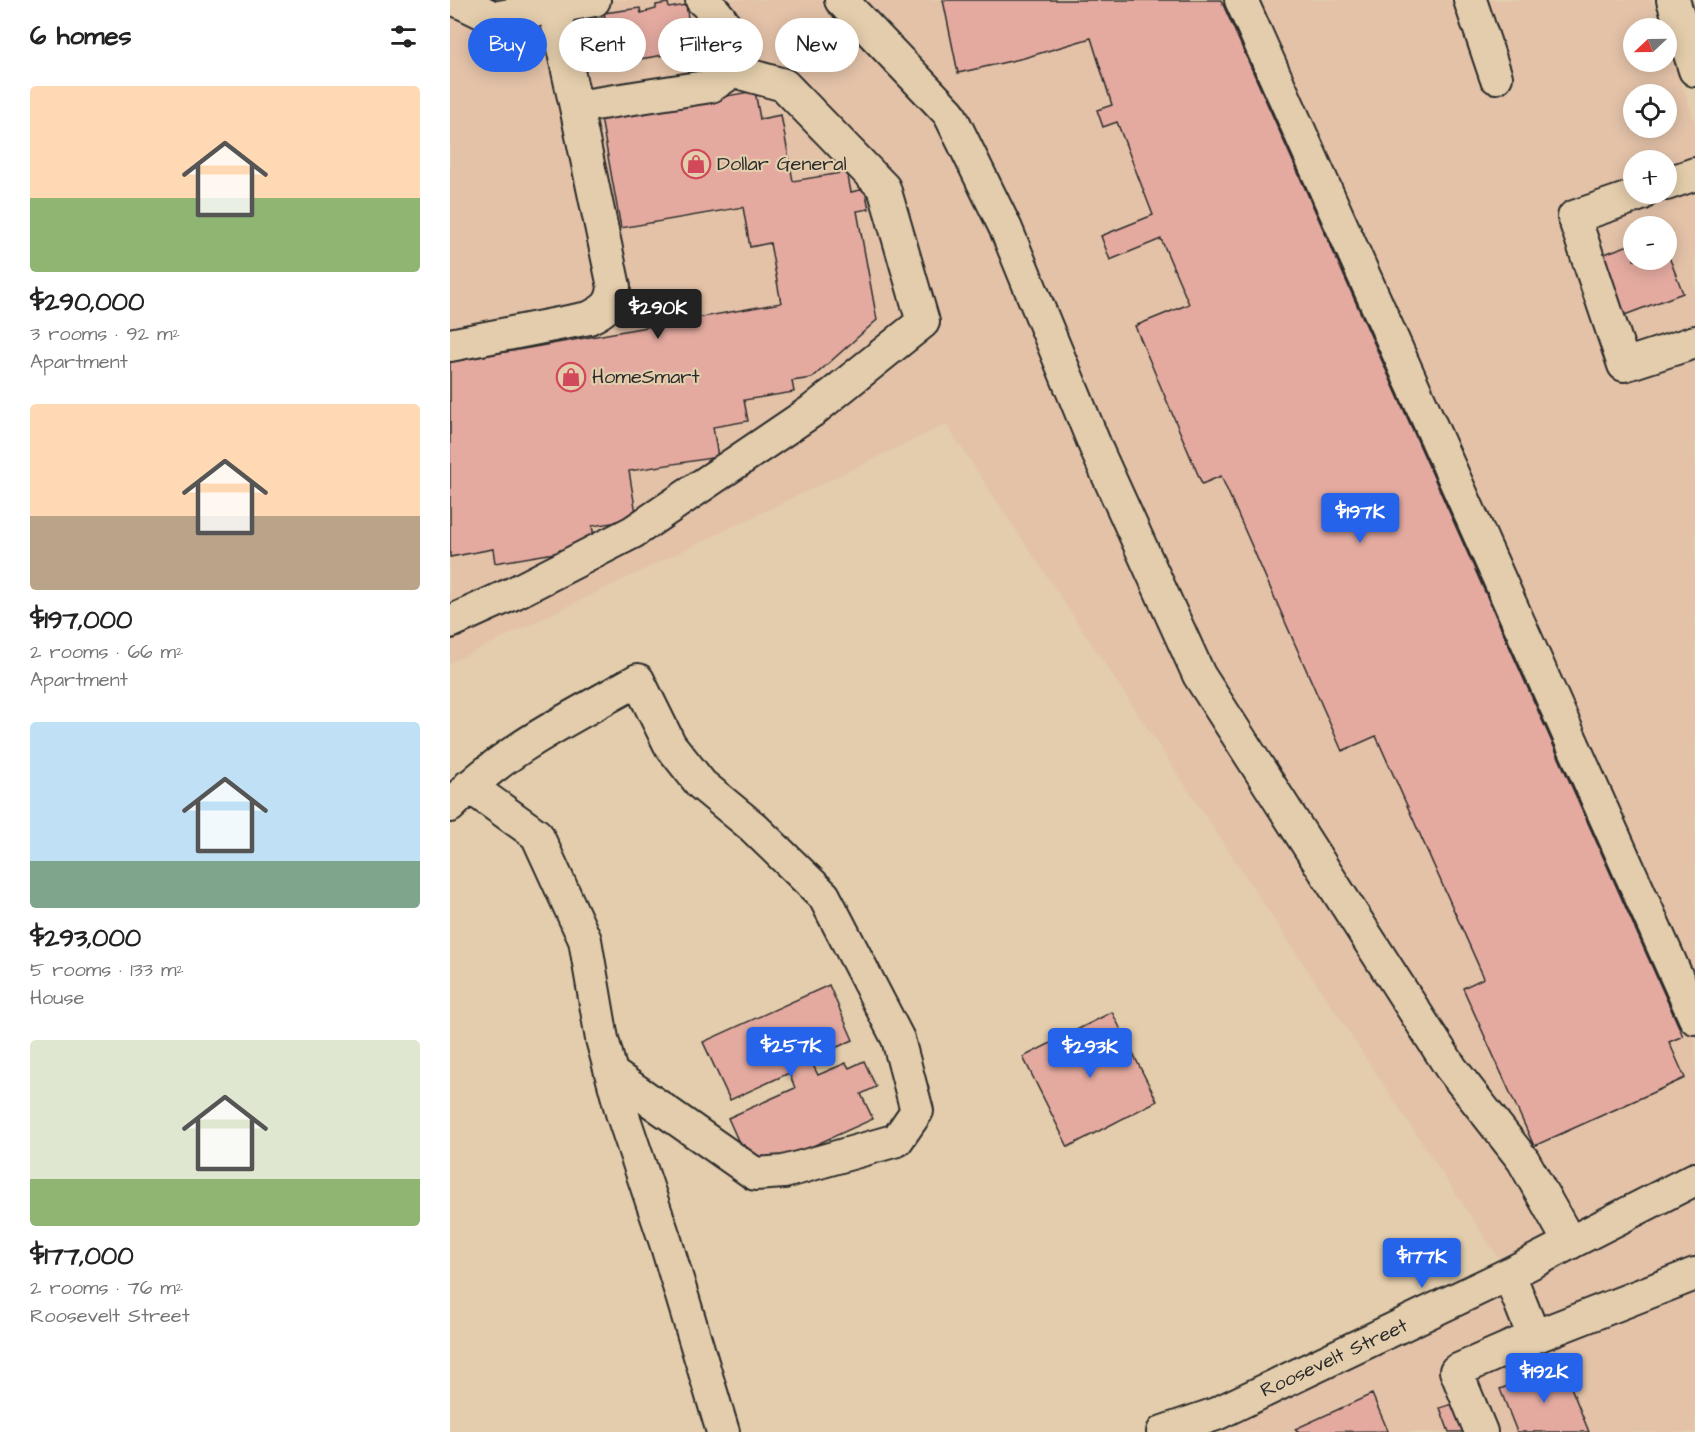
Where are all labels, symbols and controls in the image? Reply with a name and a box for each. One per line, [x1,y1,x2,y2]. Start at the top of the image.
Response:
text: 6 homes [30,18,132,54]
chip: Buy [468,18,547,72]
chip: Rent [559,18,646,72]
chip: Filters [658,18,763,72]
chip: New [775,18,859,72]
north arrow [1623,18,1677,72]
map controls [1623,18,1677,270]
icon: filters [387,20,420,53]
button: locate [1623,84,1677,138]
icon: home [171,125,279,233]
shop icon: Dollar General [680,148,712,180]
place label: Dollar General [717,150,847,178]
button: + [1623,150,1677,204]
button: − [1623,216,1677,270]
text: $290,000 [30,284,144,320]
pin: $290K [616,289,700,340]
text: $290K [629,294,687,322]
text: 3 rooms · 92 m² [30,320,180,348]
text: Apartment [30,348,128,376]
shop icon: HomeSmart [555,361,587,393]
place label: HomeSmart [592,363,699,391]
icon: home [171,443,279,551]
pin: $197K [1318,493,1402,544]
text: $197K [1335,498,1385,526]
text: $197,000 [30,602,132,638]
text: 2 rooms · 66 m² [30,638,184,666]
text: Apartment [30,666,128,694]
icon: home [171,761,279,869]
text: $293,000 [30,920,141,956]
text: 5 rooms · 133 m² [30,956,184,984]
text: House [30,984,84,1012]
pin: $257K [749,1027,833,1078]
pin: $293K [1048,1028,1132,1079]
text: $257K [760,1032,822,1060]
text: $293K [1062,1033,1118,1061]
icon: home [171,1079,279,1187]
text: $177,000 [30,1238,134,1274]
pin: $177K [1380,1238,1464,1289]
text: $177K [1397,1243,1447,1271]
text: 2 rooms · 76 m² [30,1274,183,1302]
text: Roosevelt Street [30,1302,190,1330]
street label: Roosevelt Street [1256,1312,1412,1404]
pin: $192K [1502,1353,1586,1404]
text: $192K [1520,1358,1568,1386]

